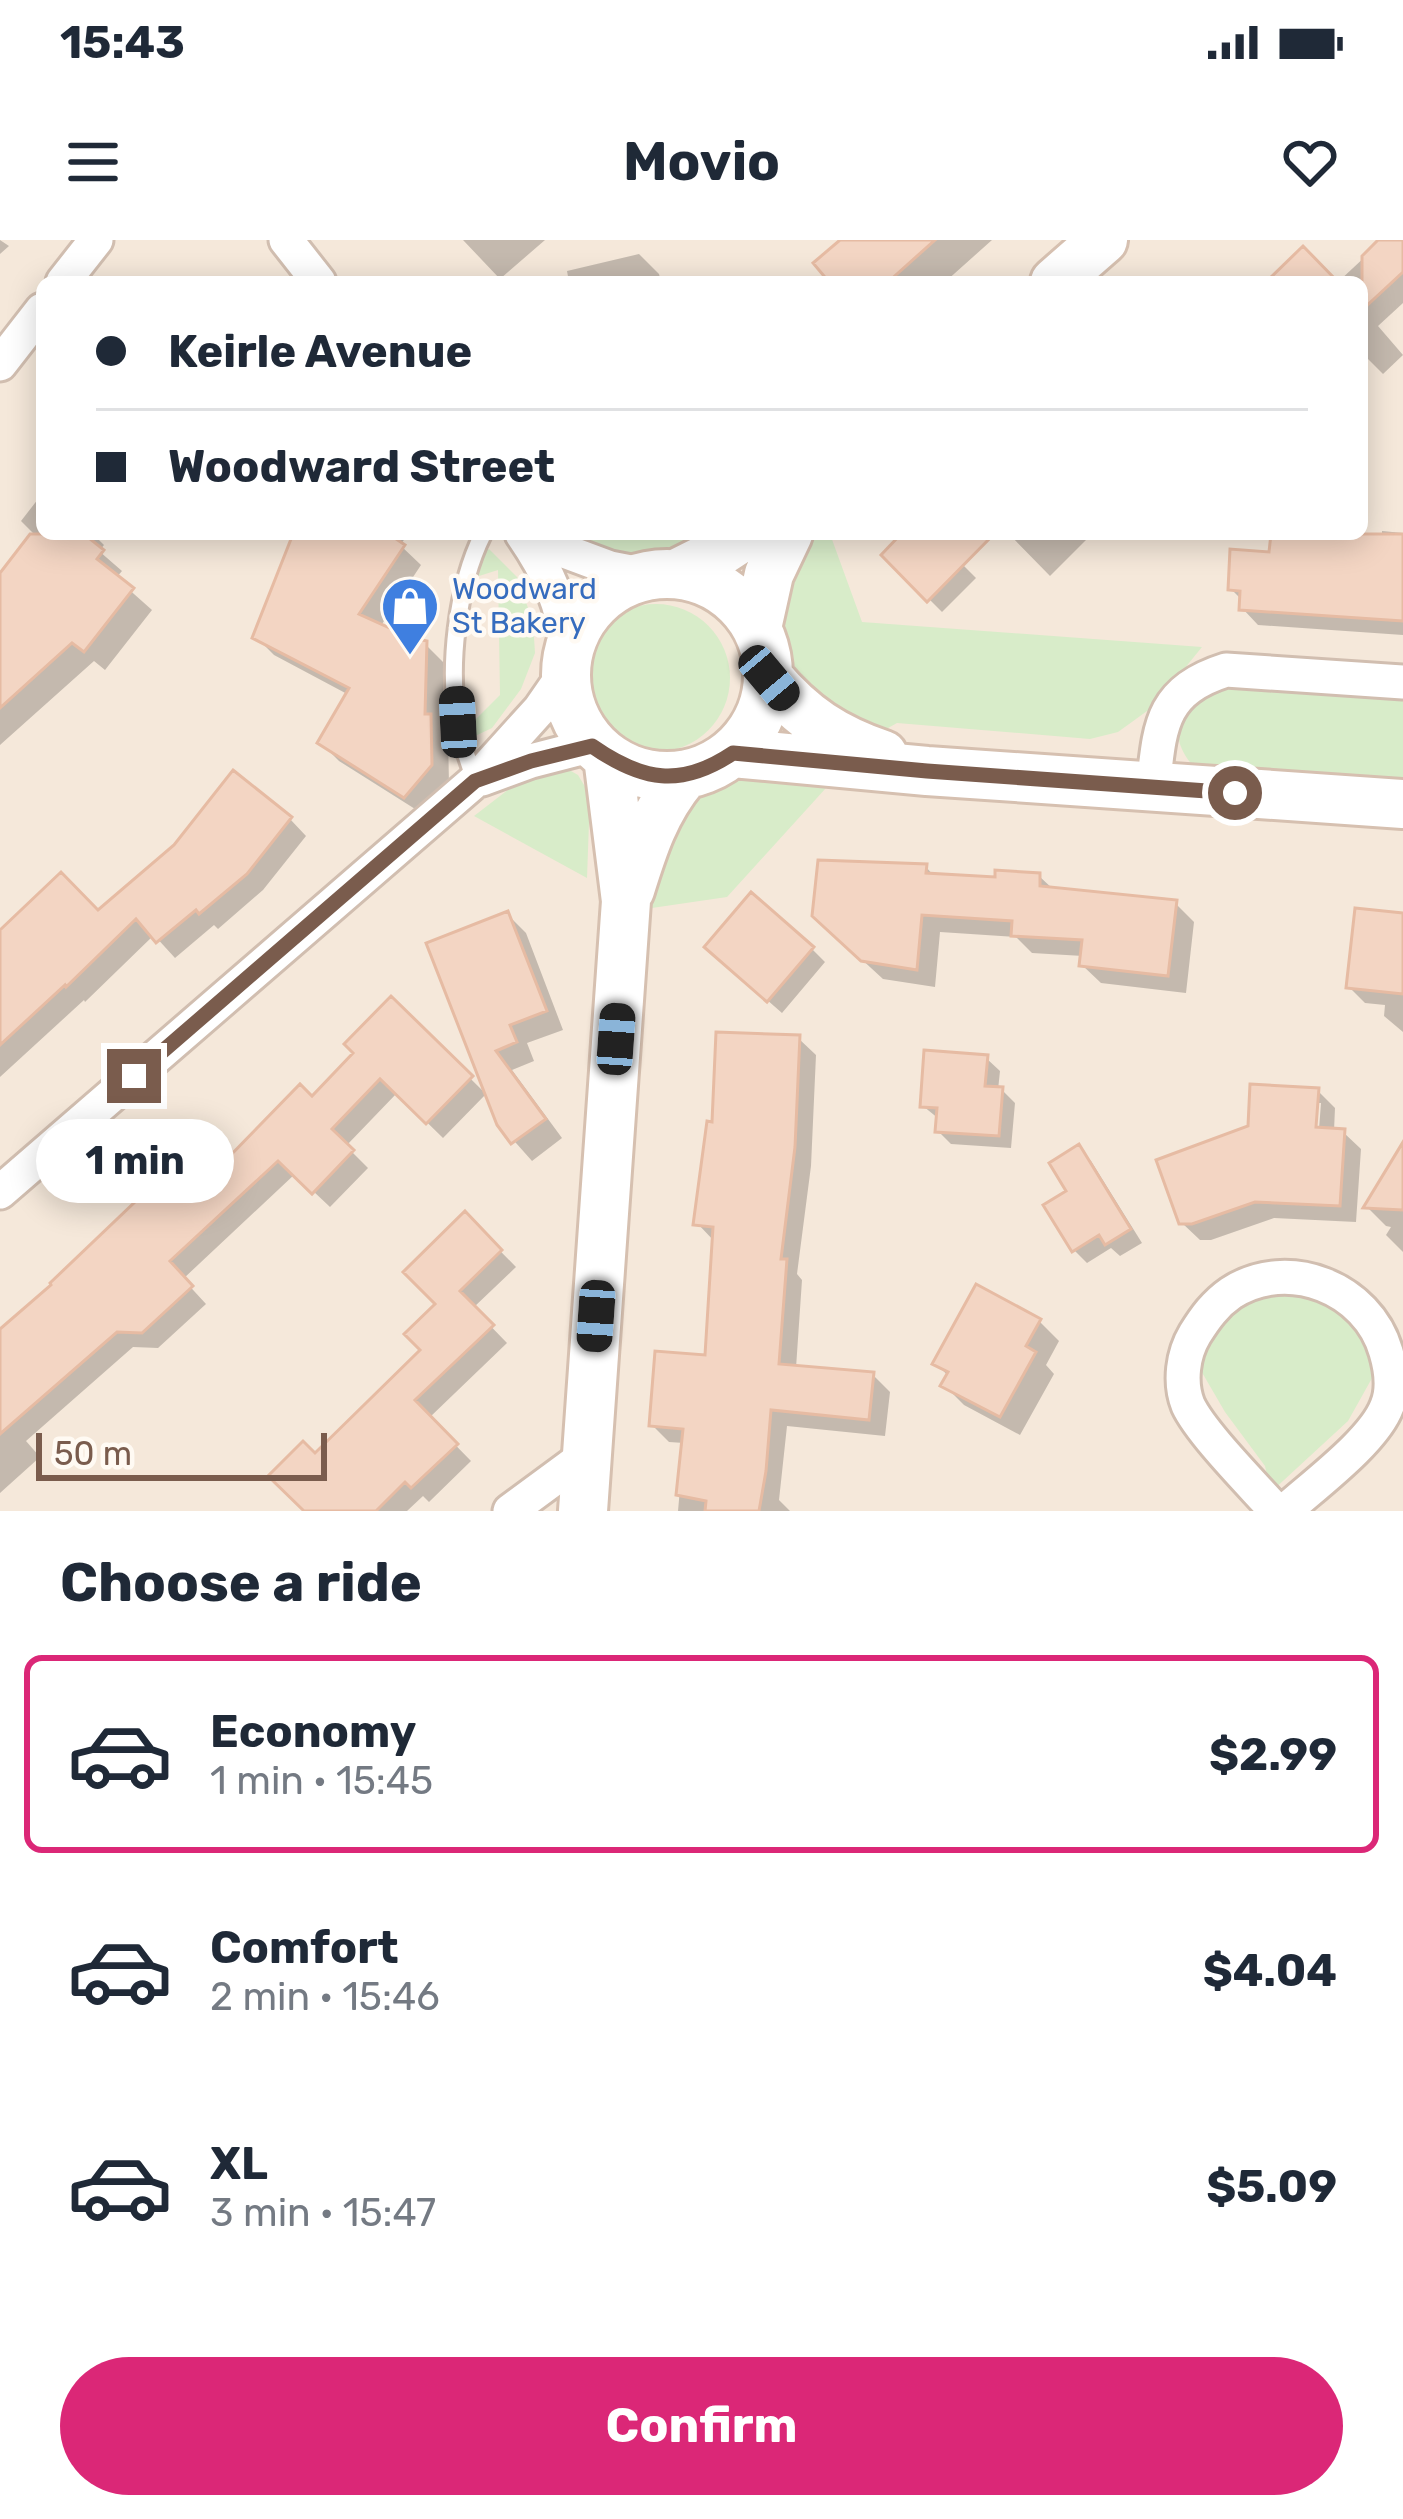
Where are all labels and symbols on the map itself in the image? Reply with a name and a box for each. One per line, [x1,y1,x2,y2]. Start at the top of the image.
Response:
place label: Woodward St Bakery [452,571,597,641]
shop icon: Woodward St Bakery [379,575,441,657]
car [732,639,806,717]
car [438,685,478,759]
route start [1208,766,1262,820]
car [596,1002,636,1076]
route end [107,1049,161,1103]
callout: 1 min [35,1118,233,1202]
car [576,1279,616,1353]
scale bar [36,1427,327,1480]

